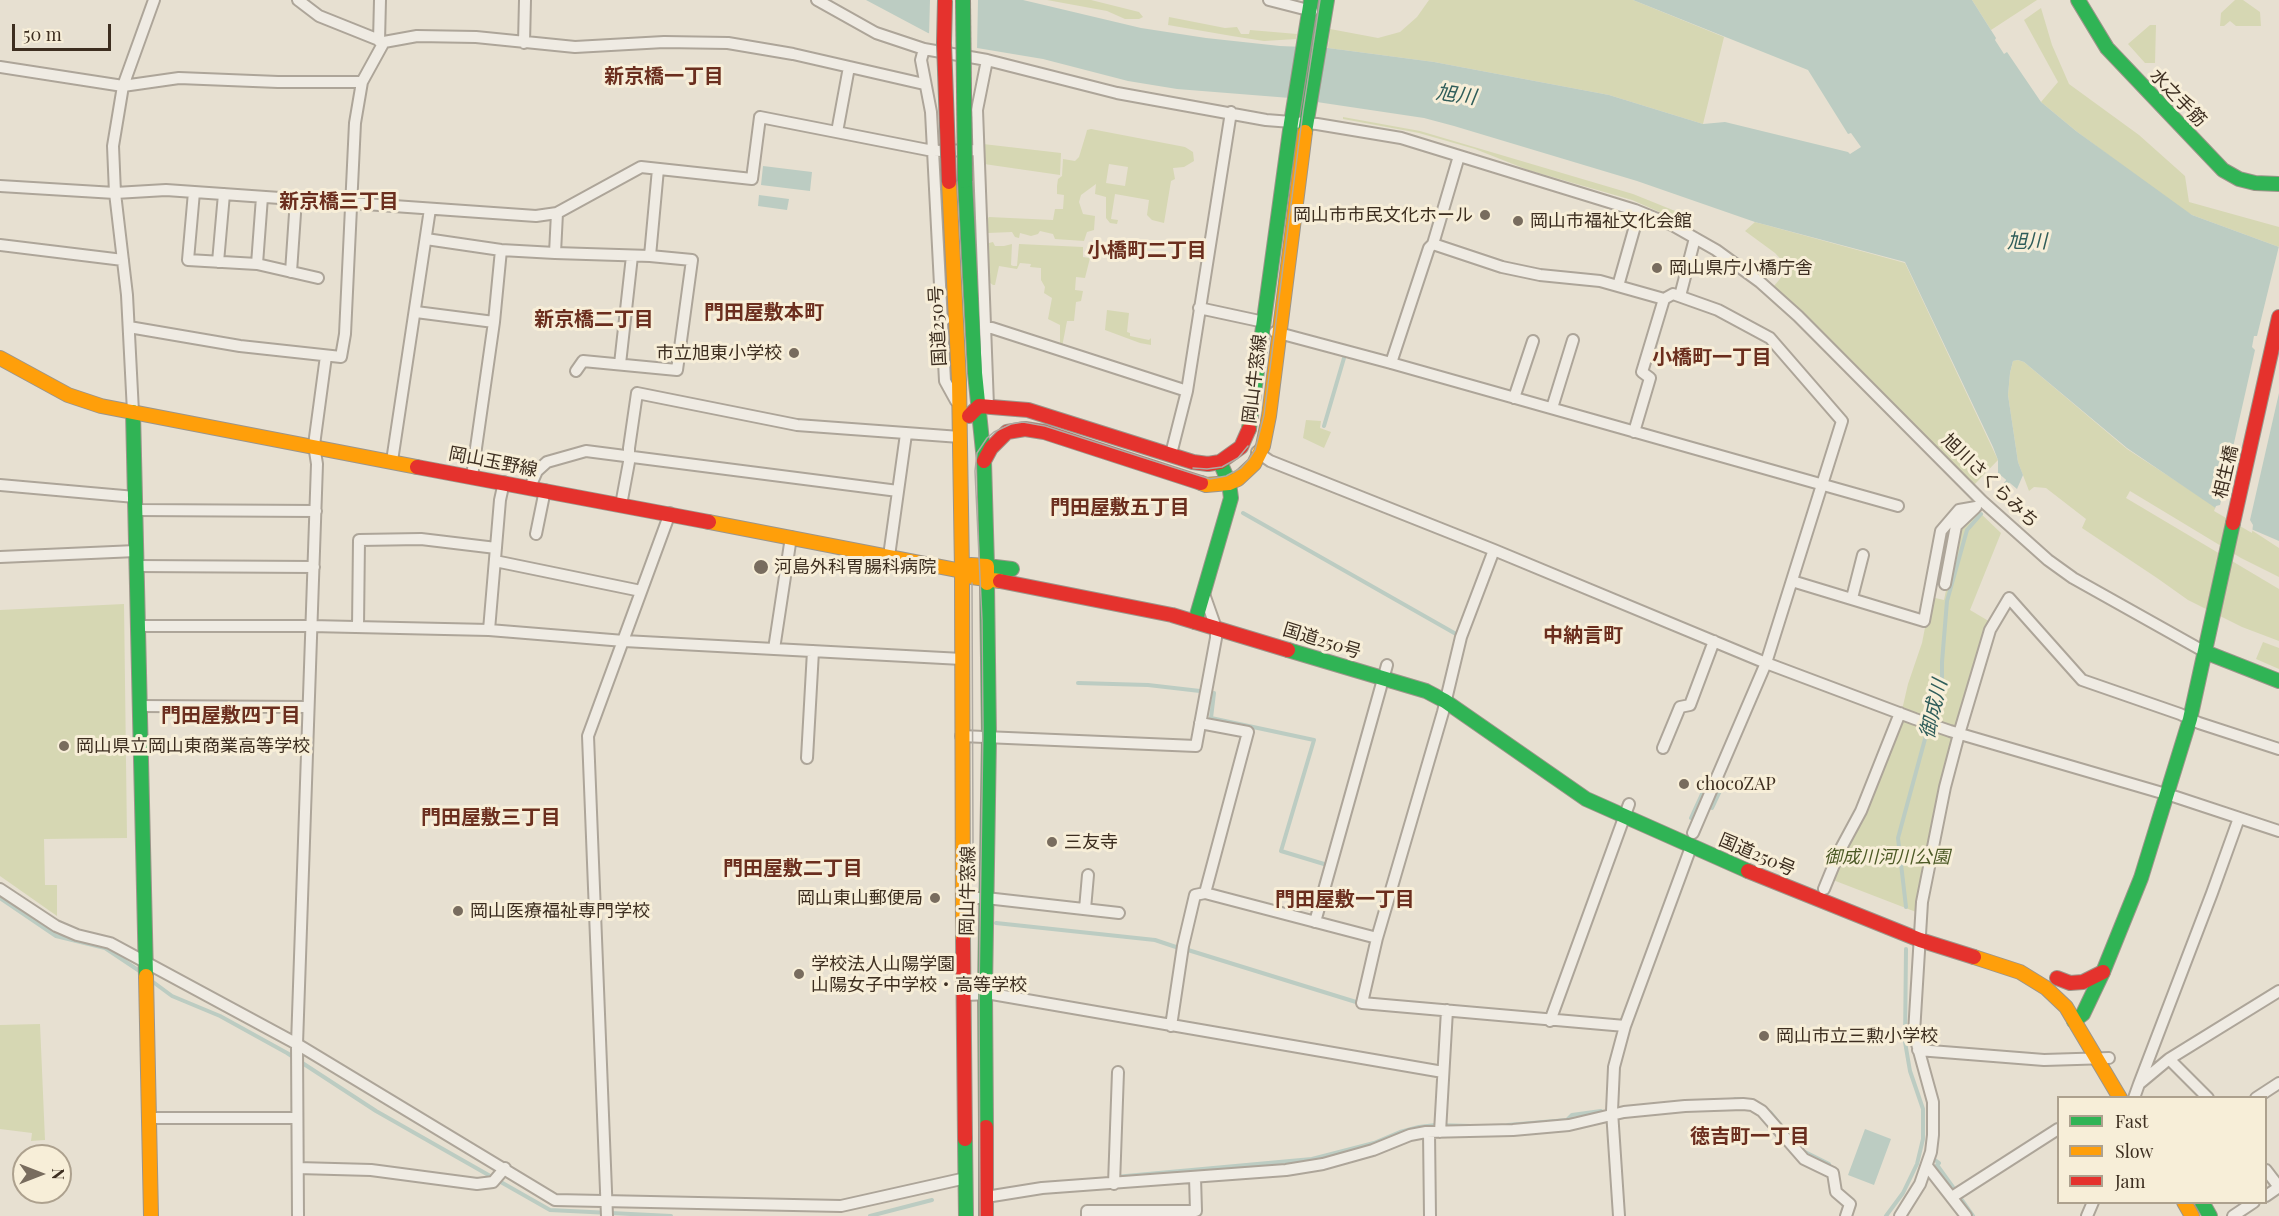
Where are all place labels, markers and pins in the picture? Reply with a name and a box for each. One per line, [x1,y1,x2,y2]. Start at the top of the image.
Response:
place label: 岡山市市民文化ホール [1293,204,1473,226]
marker: 岡山市市民文化ホール [1478,208,1492,222]
place label: 岡山市福祉文化会館 [1530,210,1692,232]
marker: 岡山市福祉文化会館 [1511,214,1525,228]
place label: 岡山県庁小橋庁舎 [1669,257,1813,279]
marker: 岡山県庁小橋庁舎 [1650,261,1664,275]
place label: 市立旭東小学校 [656,342,782,364]
marker: 市立旭東小学校 [787,346,801,360]
place label: 河島外科胃腸科病院 [774,556,936,578]
marker: 河島外科胃腸科病院 [752,558,770,576]
place label: 岡山県立岡山東商業高等学校 [76,735,310,757]
marker: 岡山県立岡山東商業高等学校 [57,739,71,753]
place label: chocoZAP [1696,773,1776,795]
marker: chocoZAP [1677,777,1691,791]
place label: 三友寺 [1064,831,1118,853]
marker: 三友寺 [1045,835,1059,849]
place label: 岡山東山郵便局 [797,887,923,909]
marker: 岡山東山郵便局 [928,891,942,905]
place label: 岡山医療福祉専門学校 [470,900,650,922]
marker: 岡山医療福祉専門学校 [451,904,465,918]
place label: 学校法人山陽学園 山陽女子中学校・高等学校 [811,953,1027,996]
marker: 学校法人山陽学園 山陽女子中学校・高等学校 [792,967,806,981]
place label: 岡山市立三勲小学校 [1776,1025,1938,1047]
marker: 岡山市立三勲小学校 [1757,1029,1771,1043]

